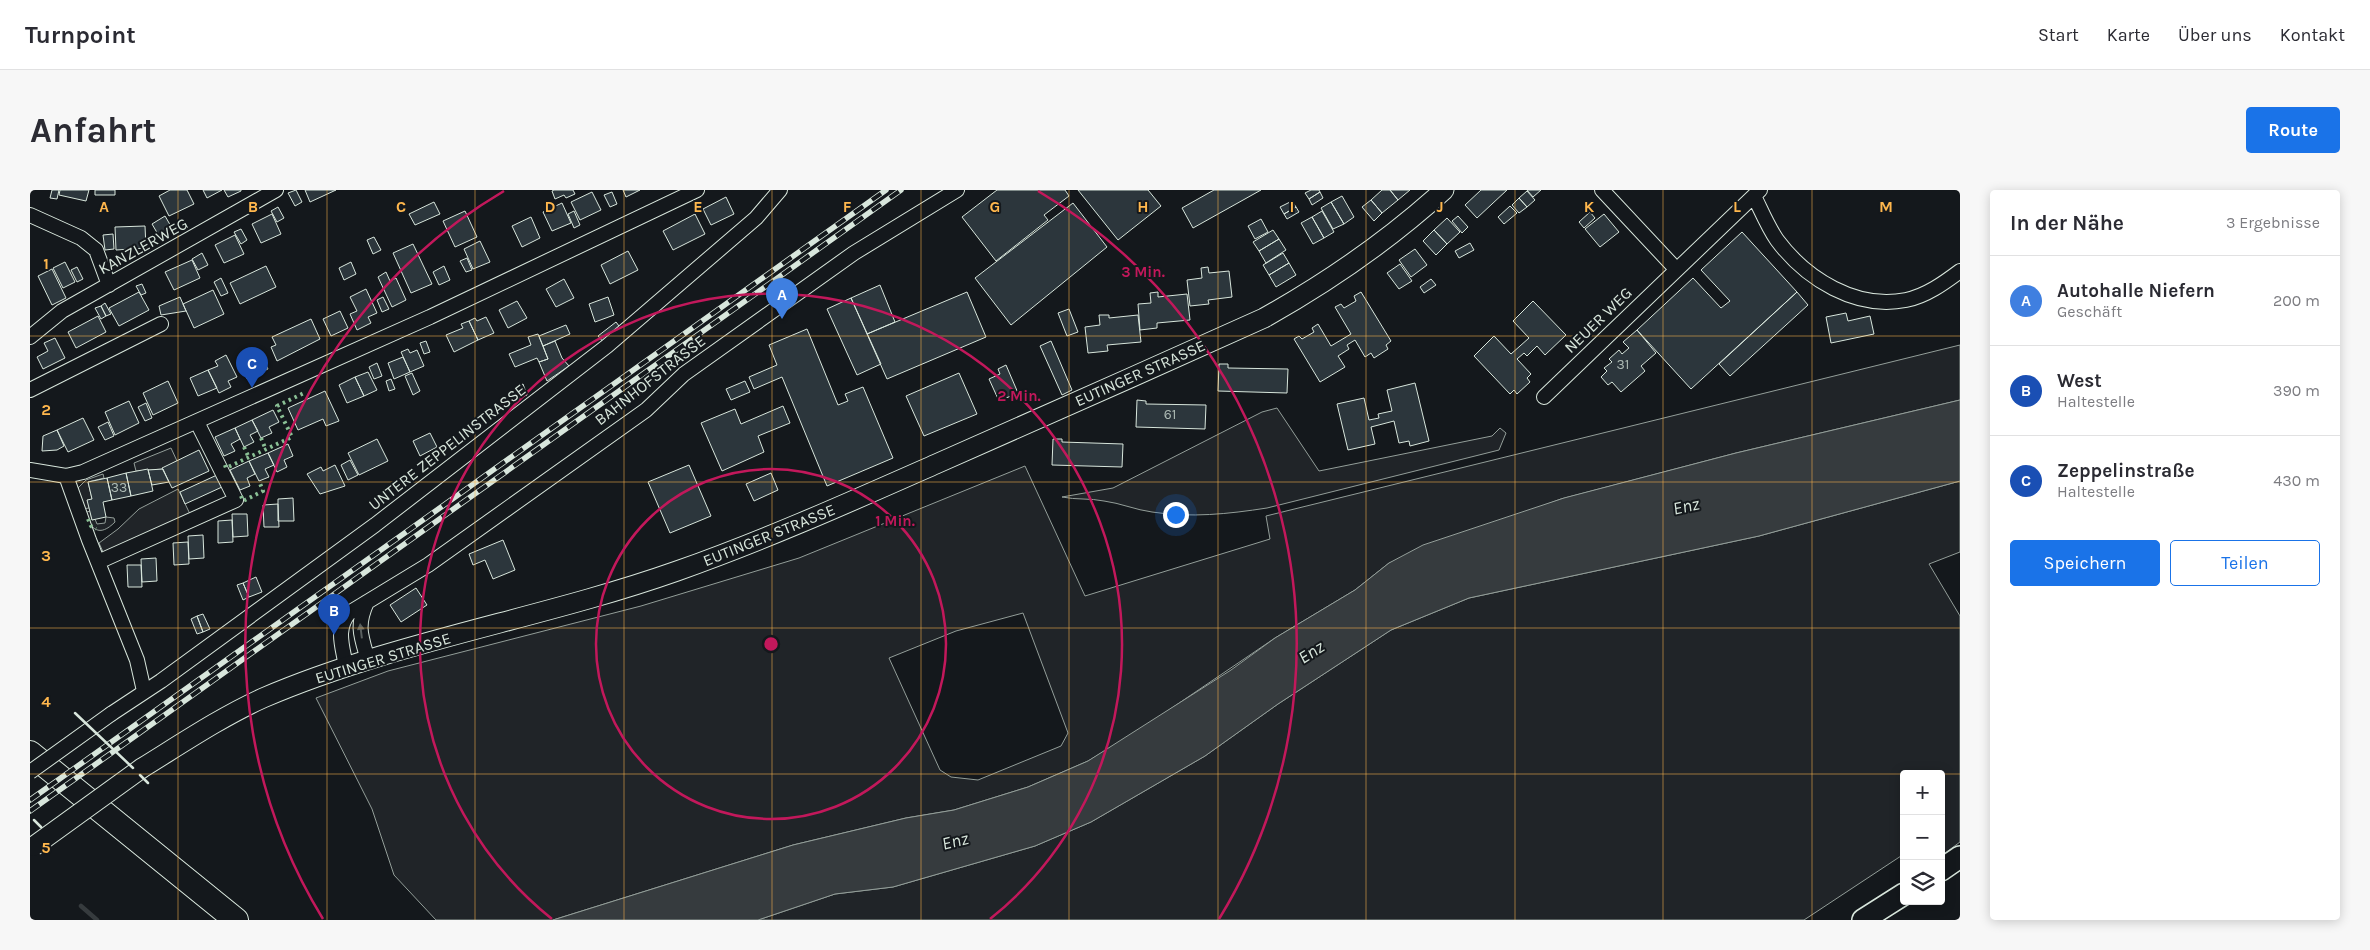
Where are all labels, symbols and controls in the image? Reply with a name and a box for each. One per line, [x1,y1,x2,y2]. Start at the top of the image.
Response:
text: Turnpoint [25,21,136,49]
text: Start [2038,24,2079,46]
text: Karte [2107,24,2150,46]
text: Über uns [2178,24,2252,46]
text: Kontakt [2280,24,2345,46]
button: Route [2246,107,2340,153]
text: Anfahrt [30,110,156,151]
text: A [99,197,109,216]
text: B [248,197,258,216]
text: C [396,197,406,216]
text: D [545,197,556,216]
text: E [693,197,703,216]
text: F [843,197,852,216]
text: G [990,197,1000,216]
text: H [1137,197,1149,216]
text: I [1290,197,1294,216]
text: J [1436,197,1444,216]
text: K [1584,197,1595,216]
text: L [1733,197,1741,216]
text: M [1879,197,1893,216]
text: In der Nähe [2010,211,2124,235]
text: 3 Ergebnisse [2226,213,2320,232]
street label: KANZLERWEG [95,214,191,278]
text: 1 [43,254,49,273]
text: 3 Min. [1121,263,1165,281]
pin: A [766,278,798,319]
text: Autohalle Niefern [2057,280,2215,302]
street label: NEUER WEG [1560,283,1636,357]
text: A [2021,291,2031,310]
text: 200 m [2273,291,2320,310]
text: Geschäft [2057,302,2122,321]
street label: BAHNHOFSTRASSE [591,331,709,429]
street label: EUTINGER STRASSE [1072,336,1208,410]
pin: C [236,347,268,388]
house number: 31 [1617,356,1629,373]
text: West [2057,370,2102,392]
street label: UNTERE ZEPPELINSTRASSE [365,380,529,514]
text: B [2021,381,2031,400]
text: 390 m [2273,381,2320,400]
text: 2 Min. [997,387,1041,405]
text: Haltestelle [2057,392,2135,411]
text: 2 [41,400,51,419]
house number: 61 [1164,406,1176,423]
text: Zeppelinstraße [2057,460,2195,482]
text: C [2021,471,2031,490]
text: 430 m [2273,471,2320,490]
house number: 33 [111,479,127,496]
text: Haltestelle [2057,482,2135,501]
water label: Enz [1671,492,1702,520]
street label: EUTINGER STRASSE [700,500,838,570]
your location [1163,502,1189,528]
text: 1 Min. [875,512,915,530]
button: Speichern [2010,540,2160,586]
button: Teilen [2170,540,2320,586]
text: 3 [41,546,51,565]
pin: B [318,594,350,635]
one-way arrow [357,622,365,638]
street label: EUTINGER STRASSE [313,628,453,688]
centre of rings [762,635,780,653]
water label: Enz [1294,635,1328,668]
text: 4 [41,692,51,711]
map controls [1900,770,1945,905]
button: + [1900,770,1945,815]
button: − [1900,815,1945,860]
water label: Enz [939,827,971,855]
text: 5 [41,838,51,857]
button: layers [1900,860,1945,905]

